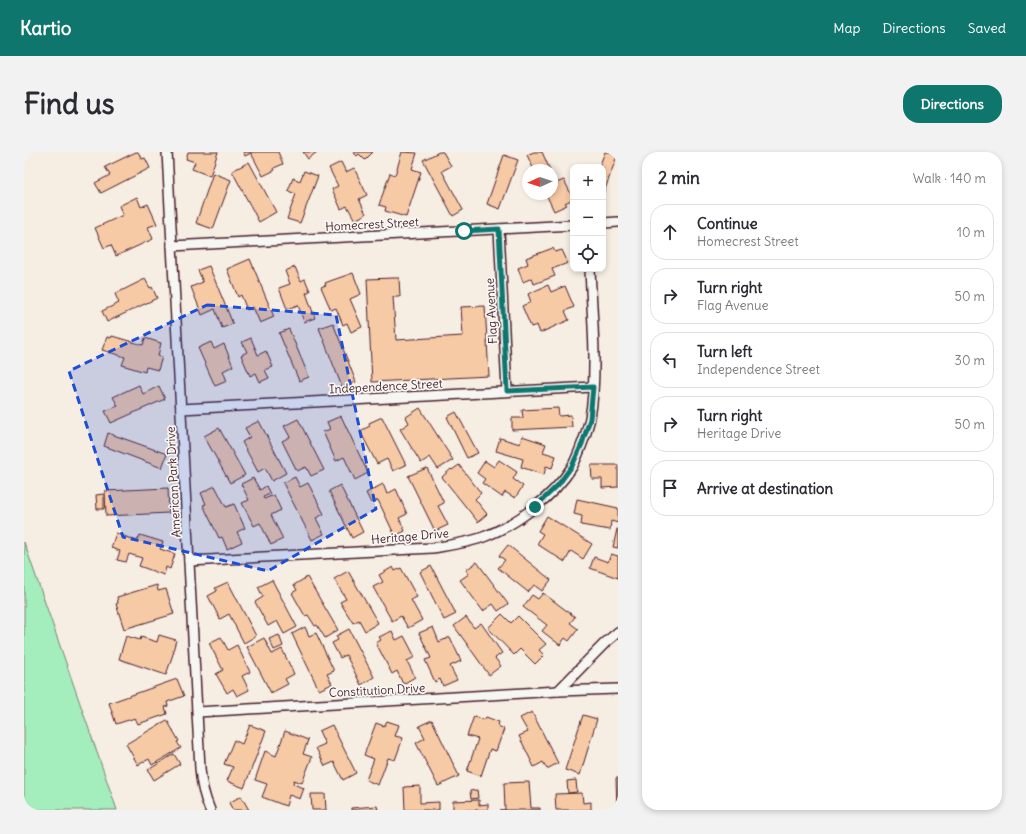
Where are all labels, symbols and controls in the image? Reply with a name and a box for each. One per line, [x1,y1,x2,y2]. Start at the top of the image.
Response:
text: Kartio [20,16,72,40]
text: Map [833,19,860,37]
text: Directions [882,19,946,37]
text: Saved [968,19,1006,37]
button: Directions [903,85,1002,123]
text: Find us [24,86,115,122]
north arrow [522,164,558,200]
map controls [570,164,606,272]
button: + [570,164,606,200]
text: 2 min [658,167,700,189]
text: Walk · 140 m [913,170,986,187]
button: − [570,200,606,236]
street label: Homecrest Street [325,214,419,234]
text: Continue [697,214,758,233]
icon: ahead [659,221,681,243]
route start [455,222,473,240]
text: 10 m [957,224,985,241]
text: Homecrest Street [697,233,799,250]
button: locate [570,236,606,272]
street label: Flag Avenue [482,278,500,344]
text: Turn right [697,278,762,297]
icon: right [659,285,681,307]
text: 50 m [954,288,985,305]
text: Flag Avenue [697,297,769,314]
text: Turn left [697,342,752,361]
icon: left [659,349,681,371]
text: 30 m [955,352,985,369]
text: Independence Street [697,361,820,378]
street label: Independence Street [329,376,443,396]
text: Turn right [697,406,762,425]
icon: right [659,413,681,435]
text: 50 m [954,416,985,433]
text: Heritage Drive [697,425,781,442]
street label: American Park Drive [163,426,183,538]
icon: arrive [659,477,681,499]
text: Arrive at destination [697,479,833,498]
route end [526,498,544,516]
street label: Heritage Drive [371,525,449,547]
street label: Constitution Drive [328,680,426,700]

